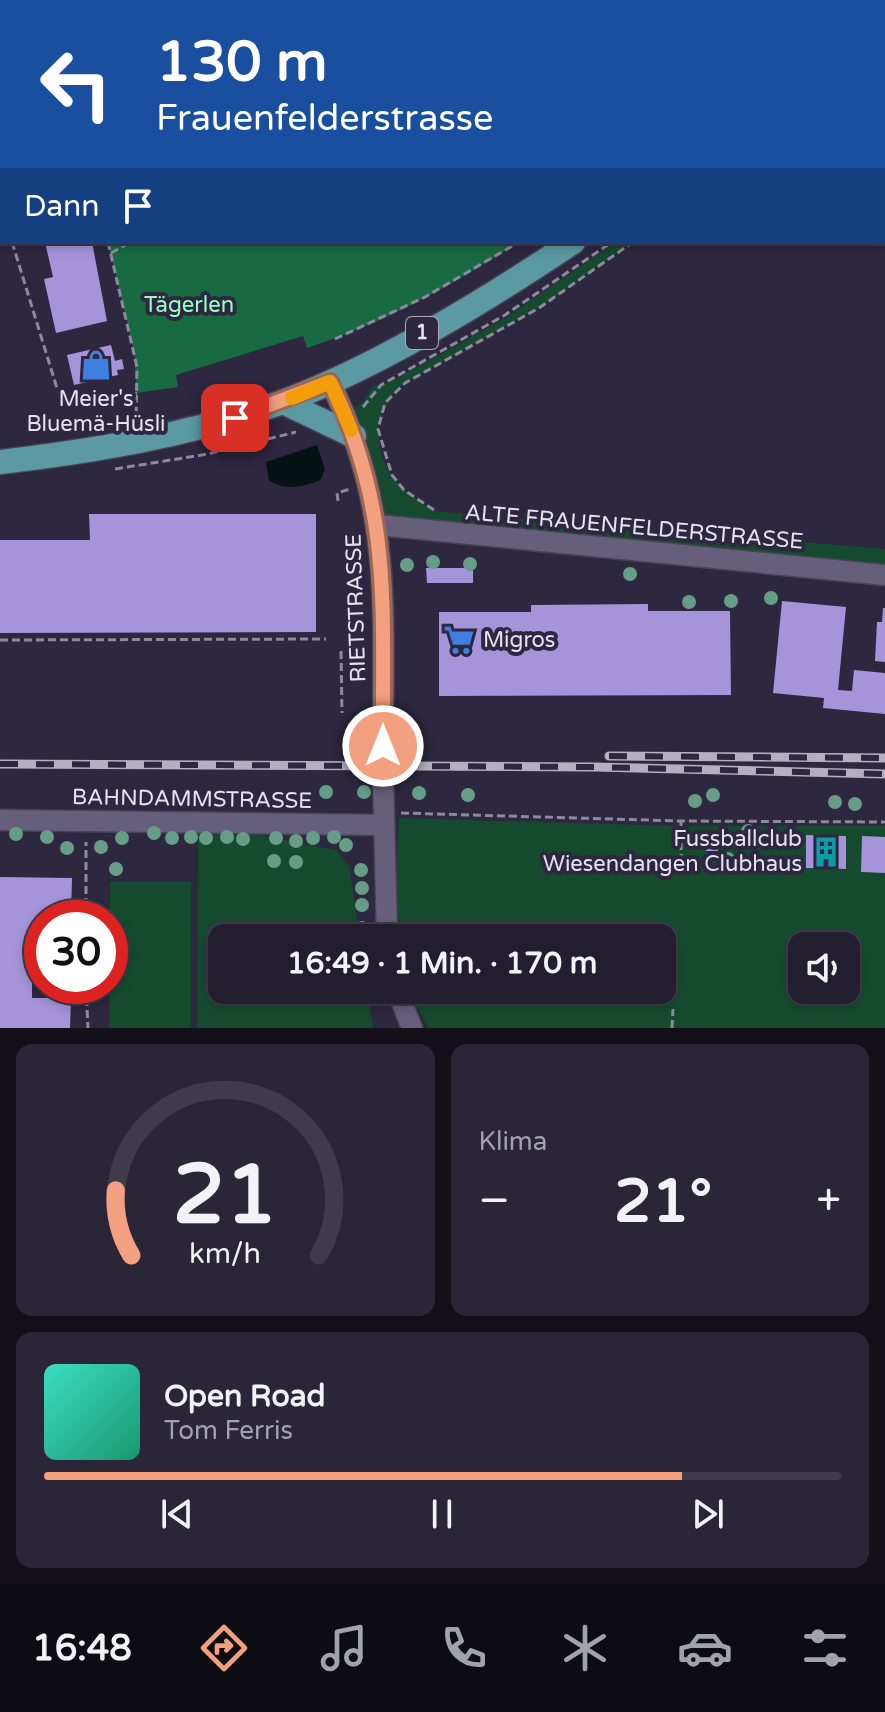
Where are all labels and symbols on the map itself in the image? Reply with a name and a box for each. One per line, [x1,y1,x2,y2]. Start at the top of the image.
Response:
park label: Tägerlen [144,292,234,318]
road number: 1 [406,317,438,349]
shop icon: Meier's Bluemä-Hüsli [79,348,113,382]
pin [201,384,269,452]
place label: Meier's Bluemä-Hüsli [26,386,166,437]
street label: ALTE FRAUENFELDERSTRASSE [464,499,804,555]
street label: RIETSTRASSE [340,533,372,683]
supermarket icon: Migros [442,623,476,657]
place label: Migros [483,627,555,653]
position arrow [341,704,425,788]
street label: BAHNDAMMSTRASSE [72,784,312,814]
place label: Fussballclub Wiesendangen Clubhaus [543,826,802,877]
building icon: Fussballclub Wiesendangen Clubhaus [809,835,843,869]
speed limit sign: 30 [24,900,128,1004]

